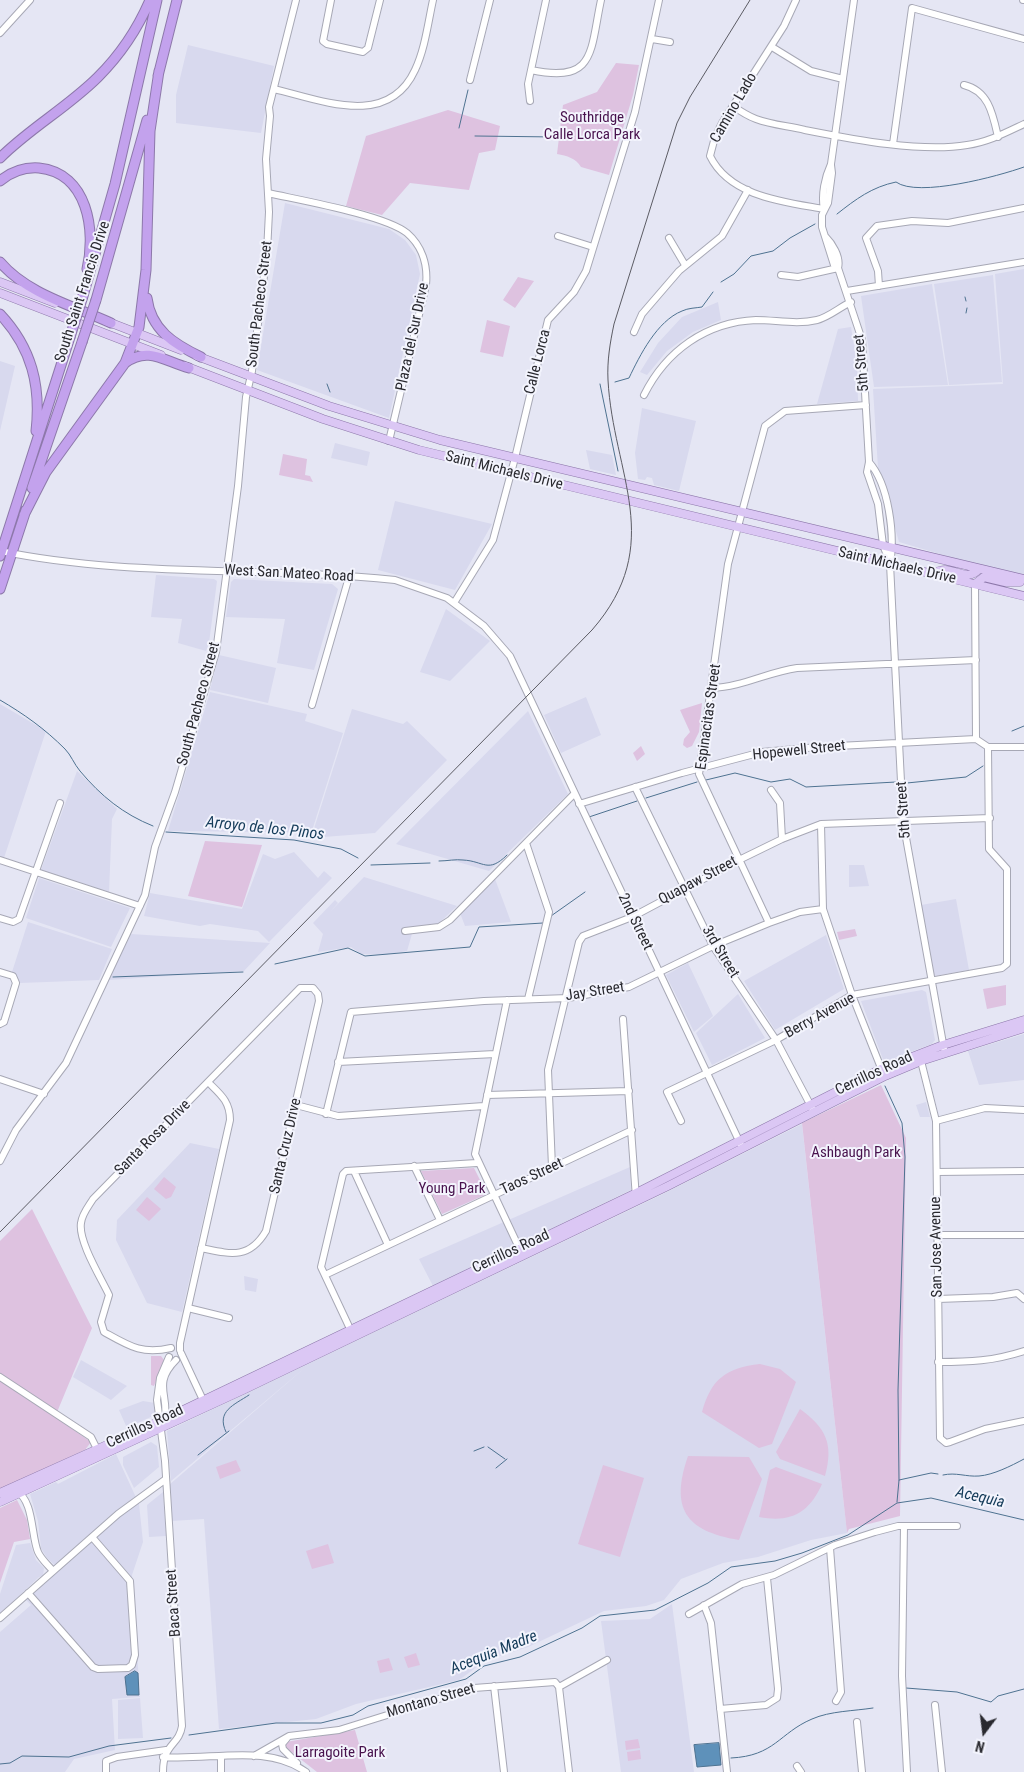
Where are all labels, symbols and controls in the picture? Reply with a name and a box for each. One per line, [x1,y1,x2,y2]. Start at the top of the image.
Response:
street label: Camino Lado [707,70,761,146]
park label: Southridge Calle Lorca Park [544,109,640,144]
street label: South Saint Francis Drive [52,219,114,365]
street label: South Pacheco Street [243,240,277,368]
street label: Plaza del Sur Drive [393,281,433,393]
street label: Calle Lorca [521,328,555,396]
street label: 5th Street [851,333,873,393]
street label: Saint Michaels Drive [443,448,565,494]
street label: Saint Michaels Drive [836,544,958,588]
street label: West San Mateo Road [224,562,354,586]
street label: South Pacheco Street [174,640,224,768]
street label: Espinacitas Street [693,663,725,771]
street label: Hopewell Street [752,737,846,765]
street label: 5th Street [893,781,915,839]
water label: Arroyo de los Pinos [205,813,325,845]
street label: Quapaw Street [656,853,740,909]
street label: 2nd Street [614,891,656,953]
street label: 3rd Street [697,923,743,981]
street label: Jay Street [564,978,626,1006]
street label: Berry Avenue [782,989,858,1043]
street label: Cerrillos Road [833,1048,915,1100]
street label: Santa Rosa Drive [111,1096,195,1180]
street label: Santa Cruz Drive [266,1096,306,1196]
park label: Ashbaugh Park [811,1144,901,1162]
street label: Taos Street [498,1155,566,1199]
park label: Young Park [418,1180,486,1198]
street label: San Jose Avenue [927,1196,947,1298]
street label: Cerrillos Road [470,1226,552,1278]
street label: Cerrillos Road [104,1401,186,1453]
water label: Acequia [954,1483,1006,1513]
street label: Baca Street [163,1568,185,1638]
water label: Acequia Madre [448,1627,540,1679]
street label: Montano Street [385,1680,477,1722]
north arrow [959,1707,1009,1757]
text: N [974,1738,986,1755]
park label: Larragoite Park [295,1744,385,1762]

